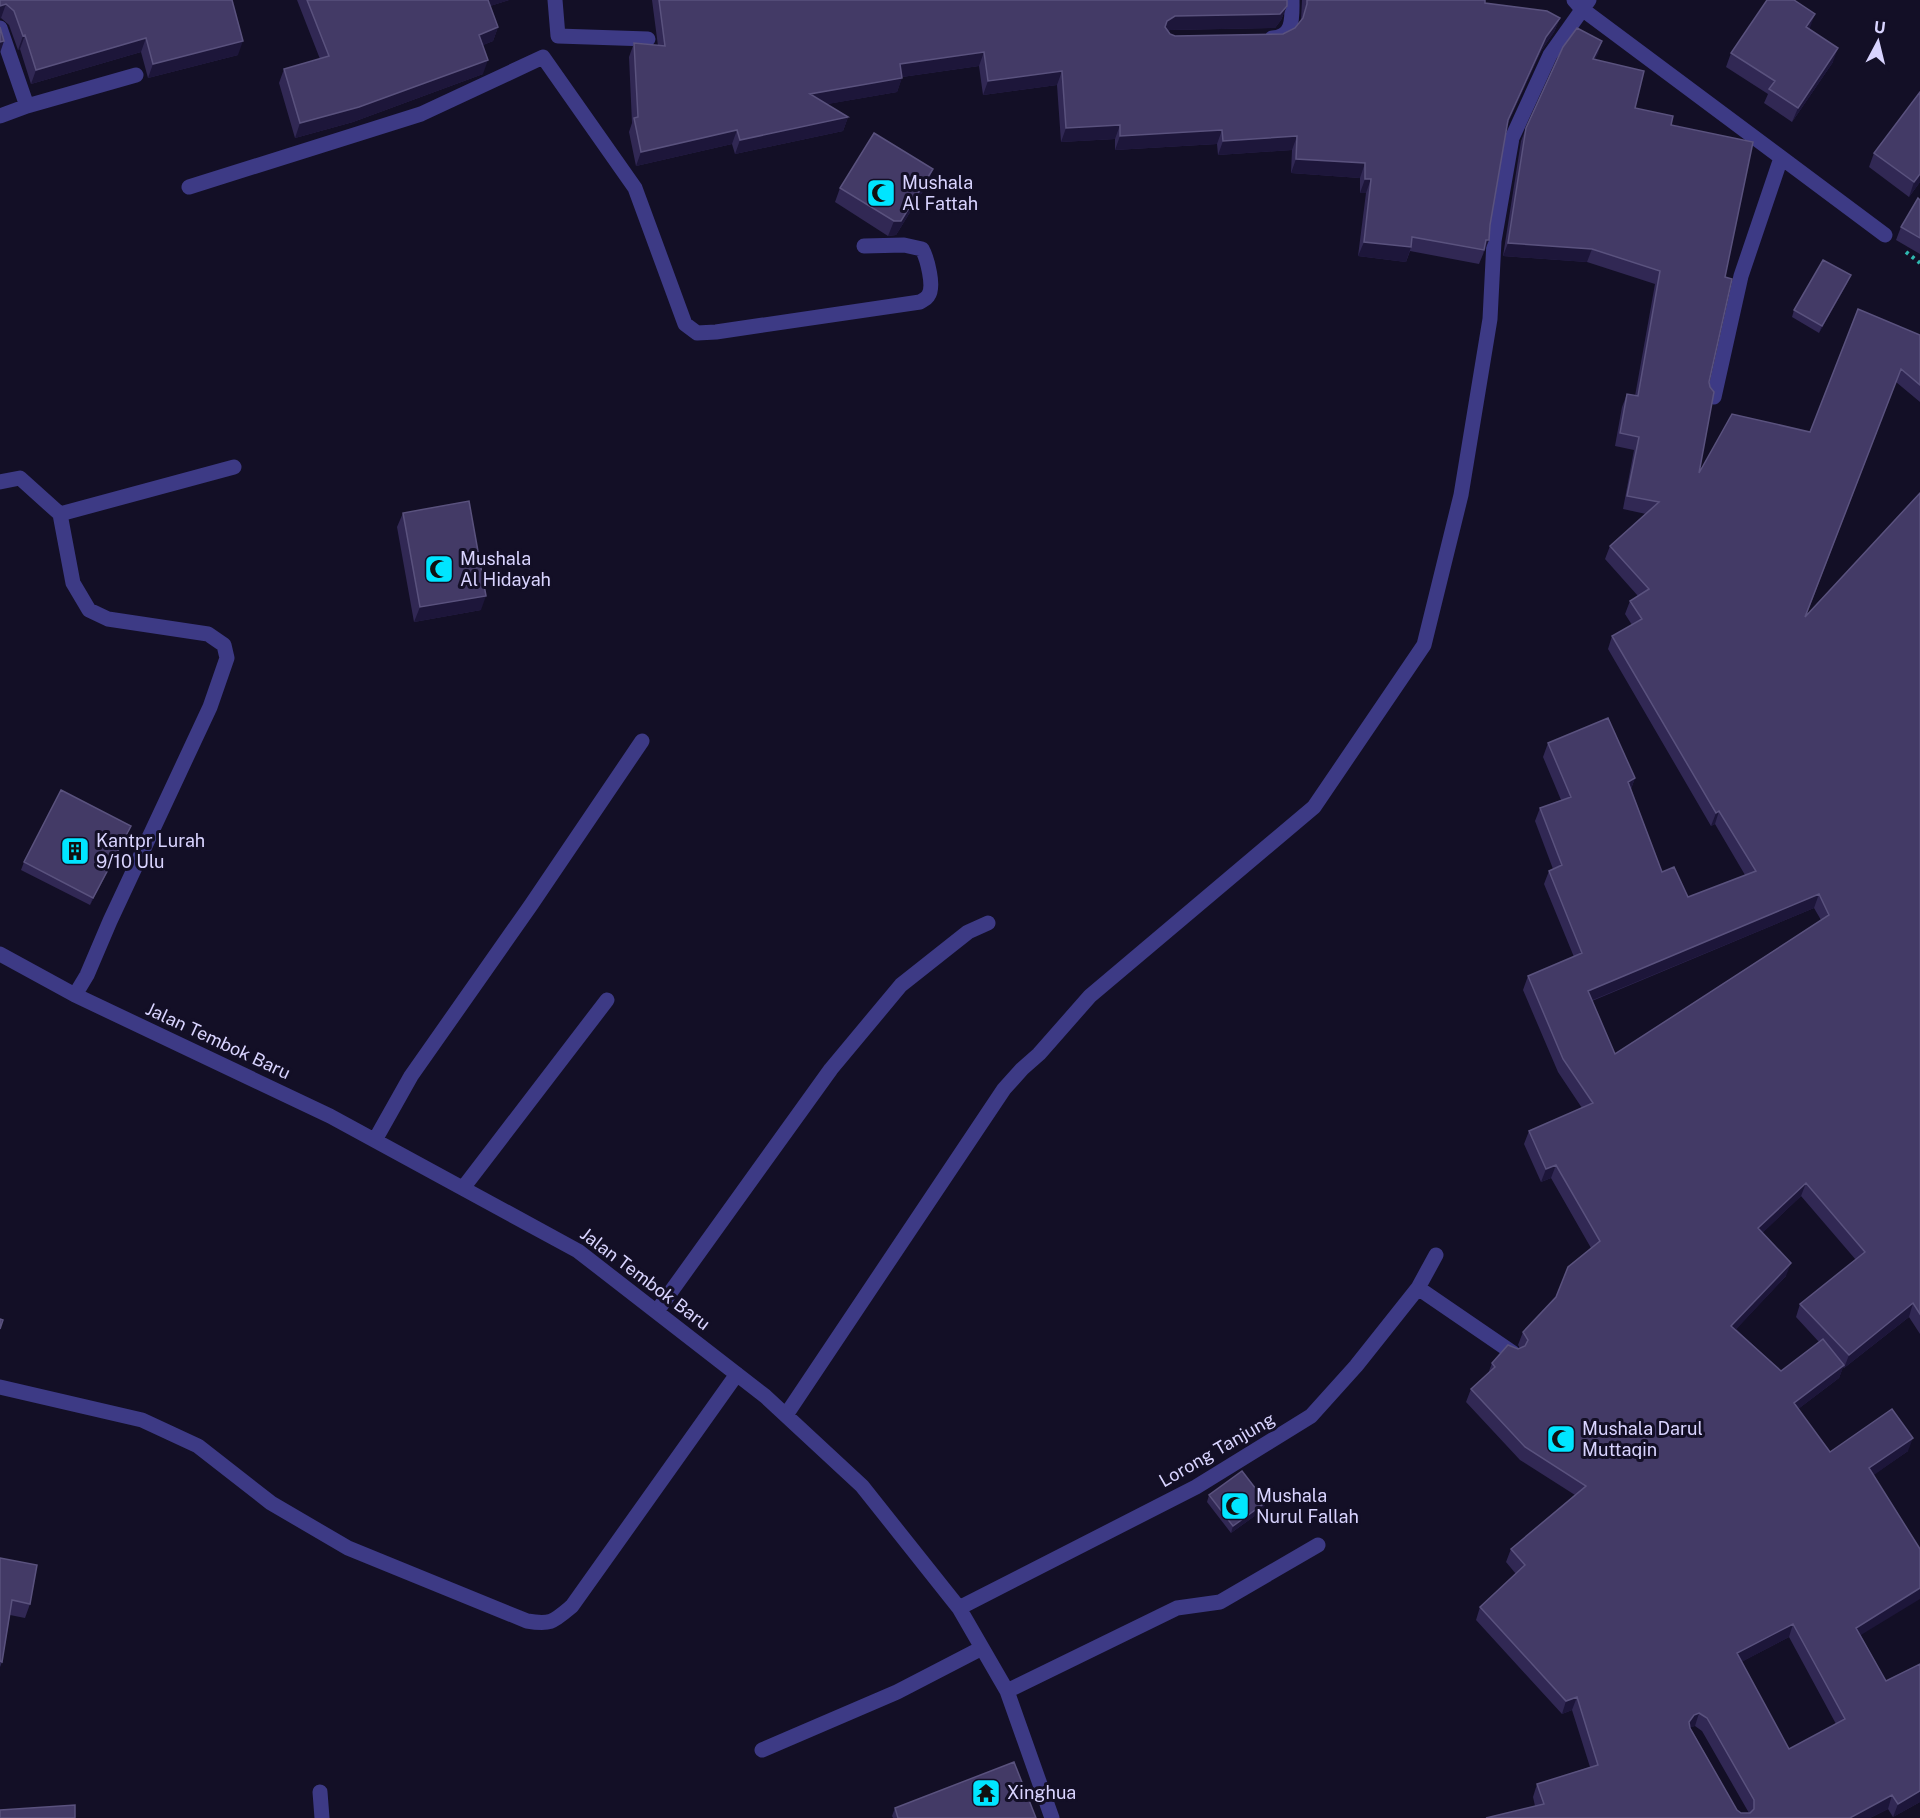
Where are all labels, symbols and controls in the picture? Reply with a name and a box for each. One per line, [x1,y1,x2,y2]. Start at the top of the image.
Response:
north arrow [1848,12,1908,72]
text: U [1873,17,1887,38]
place label: Mushala Al Fattah [902,172,978,214]
mosque icon: Mushala Al Fattah [865,177,897,209]
place label: Mushala Al Hidayah [460,548,551,590]
mosque icon: Mushala Al Hidayah [423,553,455,585]
place label: Kantpr Lurah 9/10 Ulu [96,830,205,872]
building icon: Kantpr Lurah 9/10 Ulu [59,835,91,867]
street label: Jalan Tembok Baru [143,998,294,1083]
street label: Jalan Tembok Baru [576,1223,714,1334]
street label: Lorong Tanjung [1155,1408,1278,1491]
place label: Mushala Darul Muttaqin [1582,1418,1703,1460]
mosque icon: Mushala Darul Muttaqin [1545,1423,1577,1455]
place label: Mushala Nurul Fallah [1256,1485,1359,1527]
mosque icon: Mushala Nurul Fallah [1219,1490,1251,1522]
temple icon: Xinghua [970,1777,1002,1809]
place label: Xinghua [1007,1782,1076,1803]

